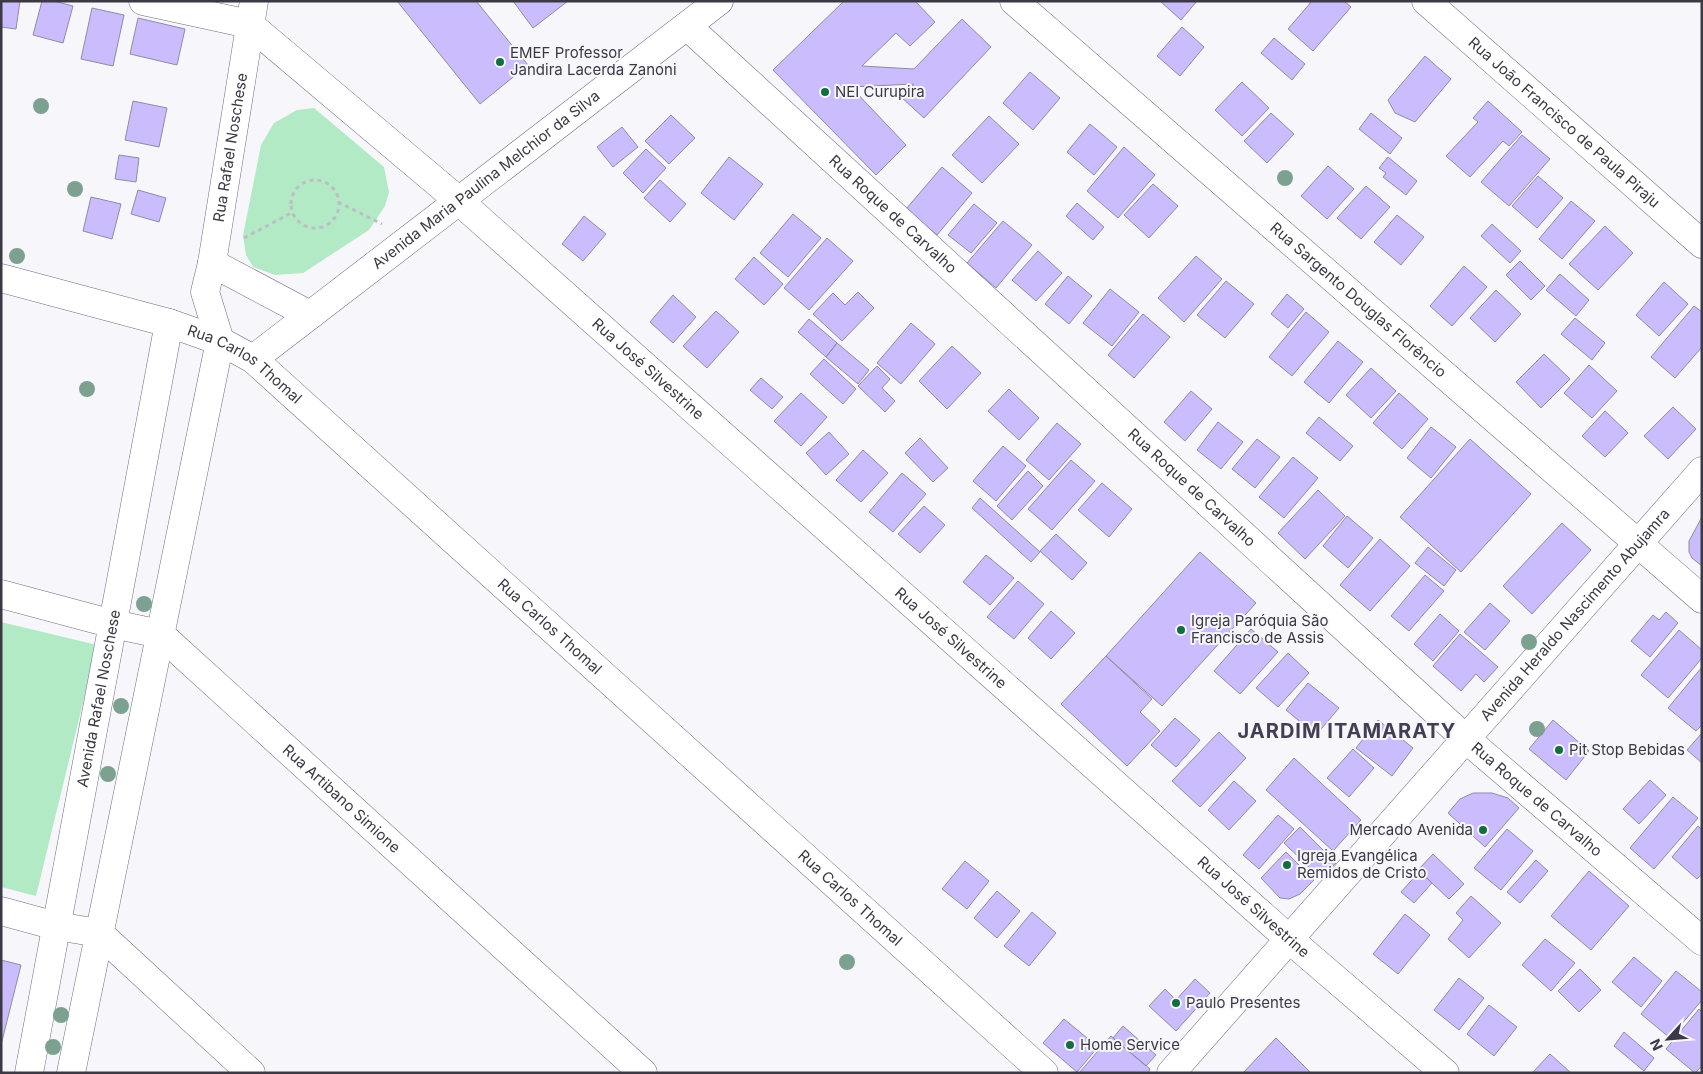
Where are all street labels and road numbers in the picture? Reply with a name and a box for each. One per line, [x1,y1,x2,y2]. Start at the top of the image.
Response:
street label: Rua João Francisco de Paula Piraju [1465,33,1664,212]
street label: Rua Rafael Noschese [209,72,251,223]
street label: Avenida Maria Paulina Melchior da Silva [368,86,603,273]
street label: Rua Roque de Carvalho [825,151,961,277]
street label: Rua Sargento Douglas Florêncio [1266,218,1451,382]
street label: Rua José Silvestrine [588,314,708,423]
street label: Rua Carlos Thomal [185,320,306,408]
street label: Rua Roque de Carvalho [1124,424,1260,551]
street label: Avenida Heraldo Nascimento Abujamra [1476,504,1674,725]
street label: Rua Carlos Thomal [494,574,606,678]
street label: Rua José Silvestrine [891,583,1011,693]
street label: Avenida Rafael Noschese [73,608,124,789]
street label: Rua Roque de Carvalho [1468,738,1606,860]
street label: Rua Artibano Simione [279,740,404,857]
street label: Rua Carlos Thomal [794,846,907,950]
street label: Rua José Silvestrine [1194,852,1314,961]

